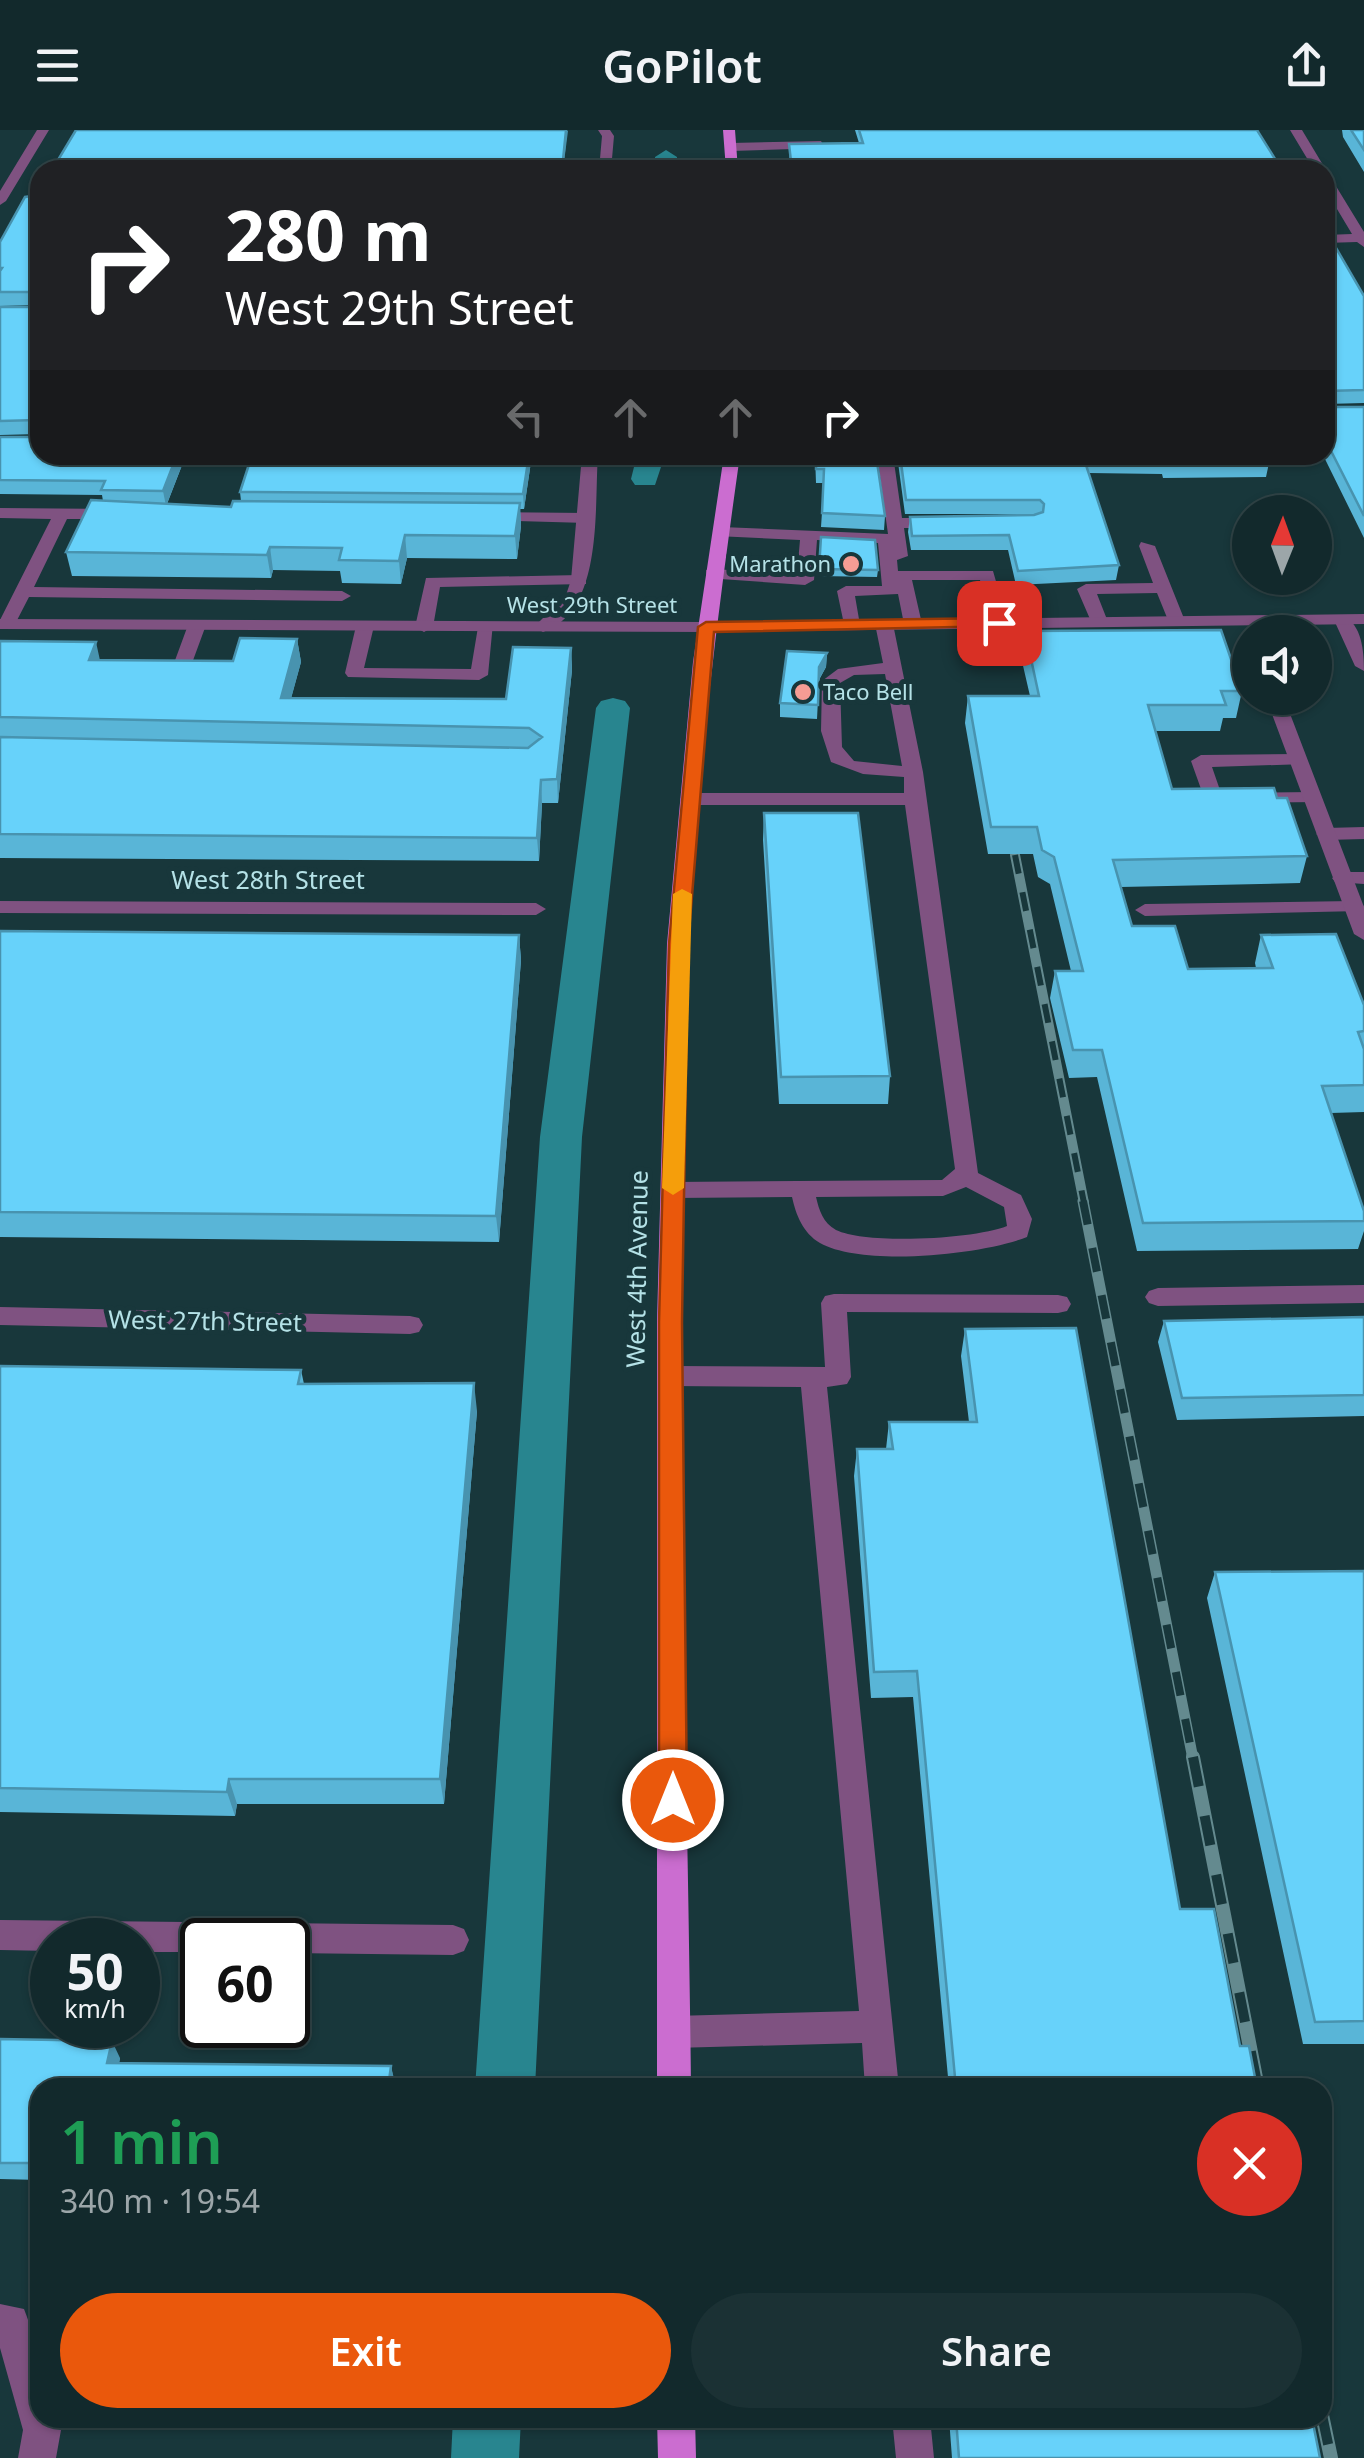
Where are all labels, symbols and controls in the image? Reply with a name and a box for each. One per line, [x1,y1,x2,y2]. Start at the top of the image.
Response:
text: GoPilot [602,35,762,96]
icon: menu [30,38,85,93]
icon: share [1279,38,1334,93]
text: 280 m [225,186,432,282]
icon: right [60,200,190,330]
text: West 29th Street [225,277,574,338]
icon: left [498,390,553,445]
icon: ahead [603,390,658,445]
icon: ahead [708,390,763,445]
icon: right [813,390,868,445]
north arrow [1232,495,1332,595]
map controls [1232,495,1332,715]
place label: Marathon [729,548,831,578]
marker: Marathon [840,553,862,575]
pin [957,581,1042,666]
street label: West 29th Street [507,589,677,619]
icon: arrive [972,596,1027,651]
button: sound [1232,615,1332,715]
place label: Taco Bell [823,676,913,706]
marker: Taco Bell [792,681,814,703]
street label: West 28th Street [171,862,365,896]
street label: West 4th Avenue [617,1170,655,1368]
street label: West 27th Street [108,1301,302,1339]
position arrow [621,1748,725,1852]
speed limit sign: 60 [180,1918,310,2048]
text: 50 [66,1937,124,2005]
text: km/h [64,1991,126,2025]
text: 1 min [60,2100,223,2182]
button: close [1197,2111,1302,2216]
text: 340 m · 19:54 [60,2179,260,2222]
button: Exit [60,2293,671,2408]
button: Share [691,2293,1302,2408]

